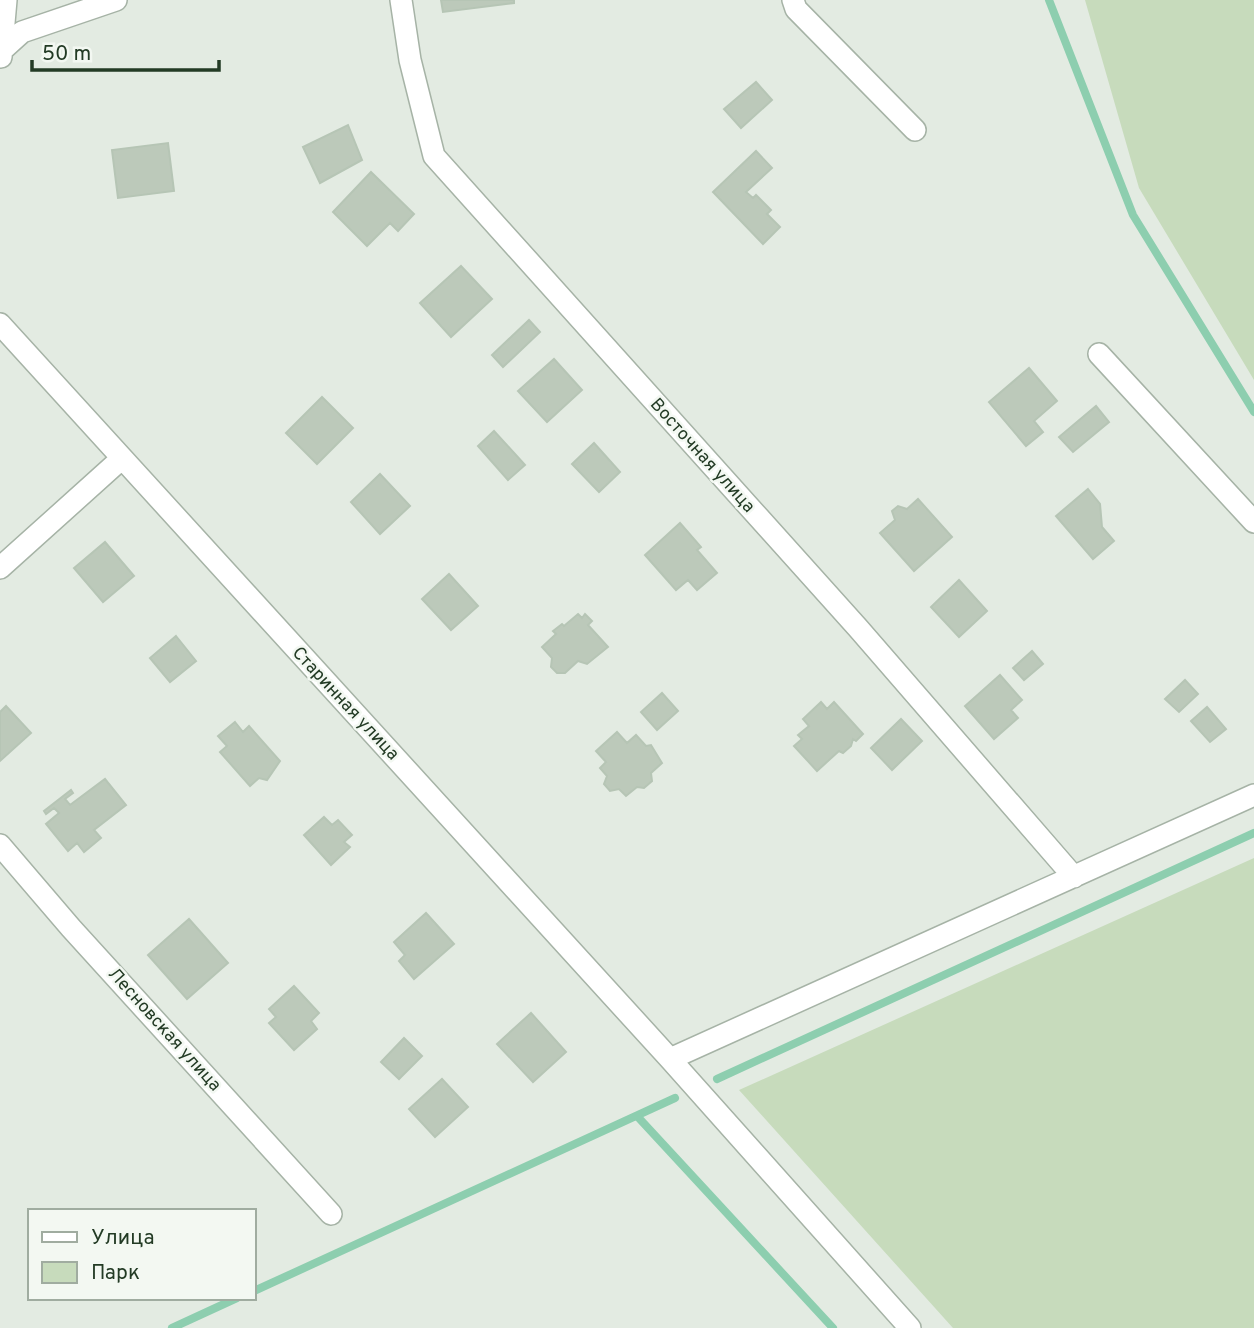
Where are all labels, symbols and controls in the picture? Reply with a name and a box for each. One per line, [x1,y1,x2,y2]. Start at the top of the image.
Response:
scale bar [32,28,219,72]
text: 50 m [42,41,91,68]
street label: Восточная улица [644,394,760,518]
street label: Старинная улица [286,642,404,766]
street label: Лесновская улица [102,963,226,1097]
legend [28,1209,256,1300]
text: Улица [91,1225,155,1252]
text: Парк [91,1260,140,1287]

